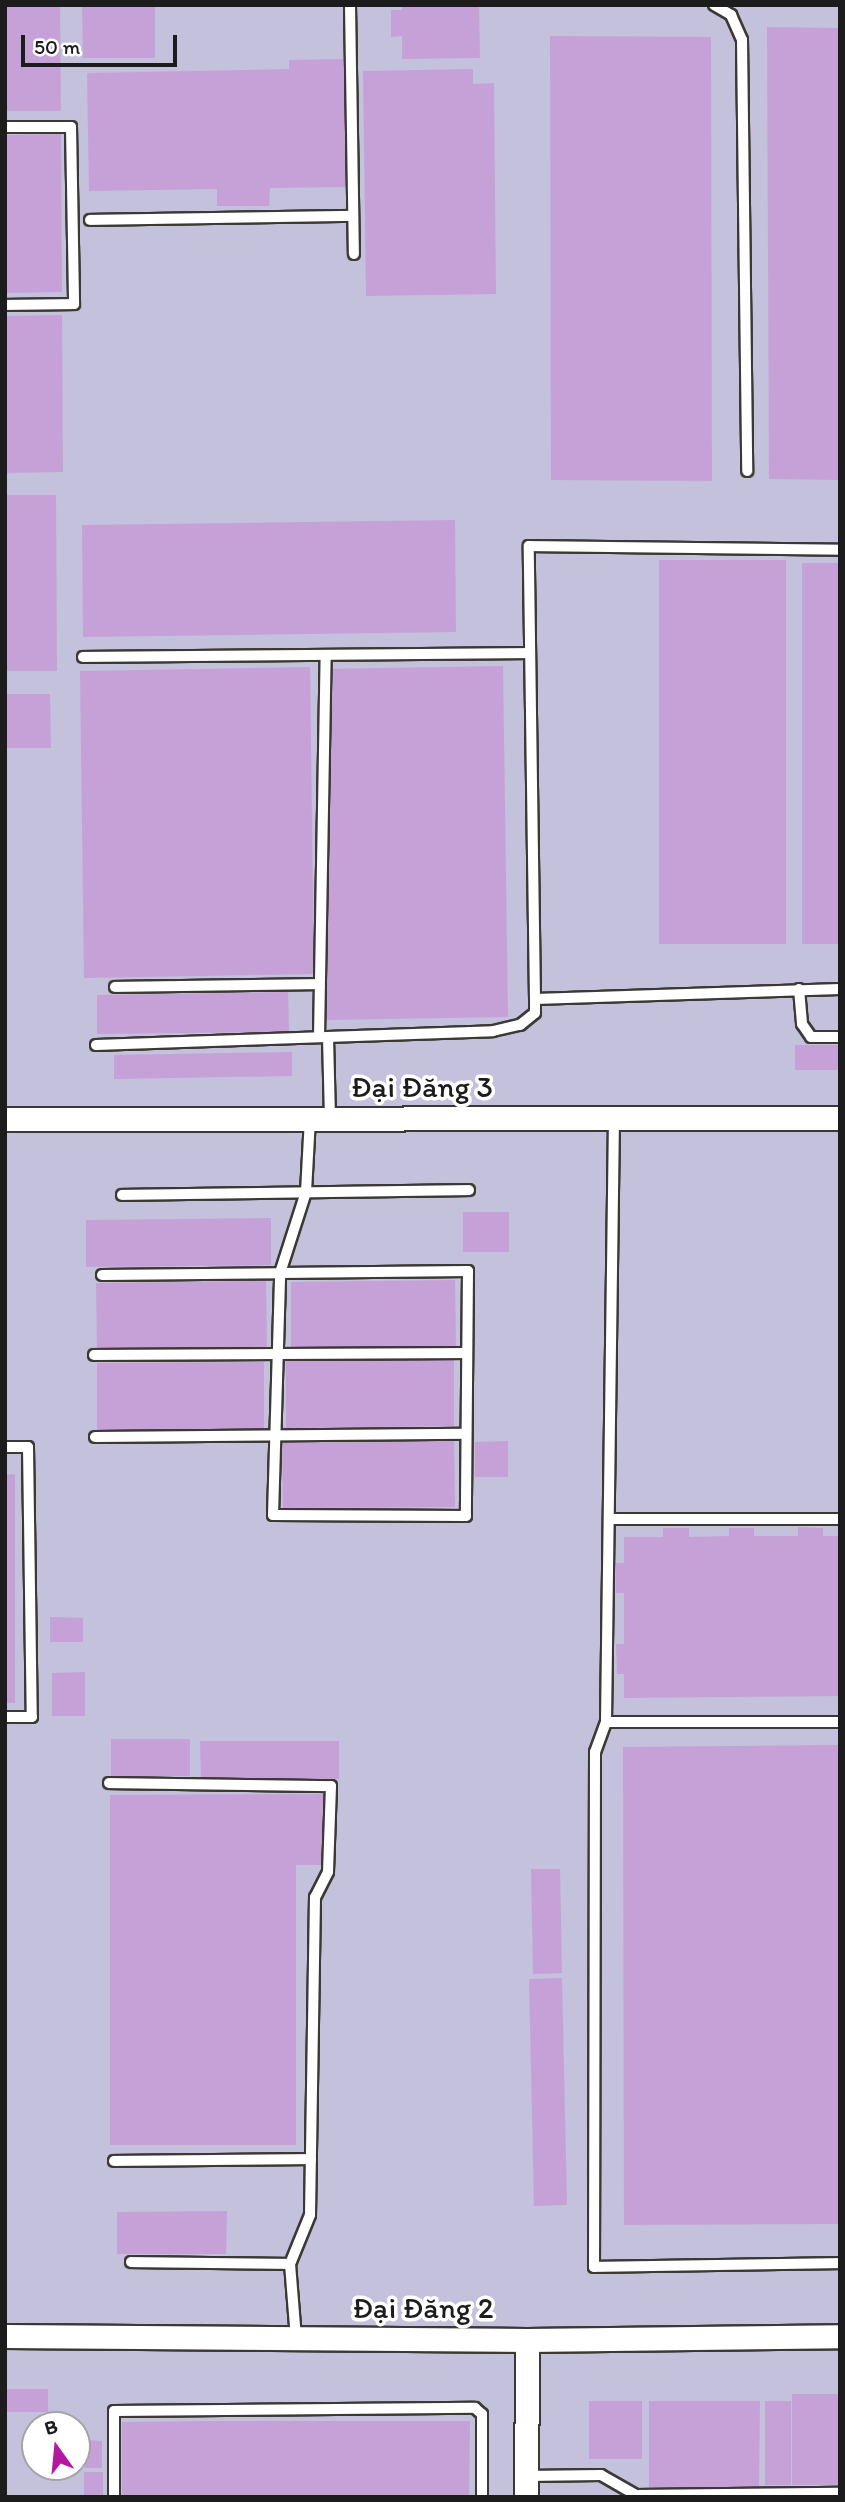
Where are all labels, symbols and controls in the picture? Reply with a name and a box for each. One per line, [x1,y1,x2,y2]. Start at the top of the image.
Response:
scale bar [24,21,180,65]
text: 50 m [34,34,80,59]
street label: Đại Đăng 3 [351,1069,493,1105]
street label: Đại Đăng 2 [352,2290,494,2326]
north arrow [21,2411,91,2481]
text: B [42,2414,60,2440]

